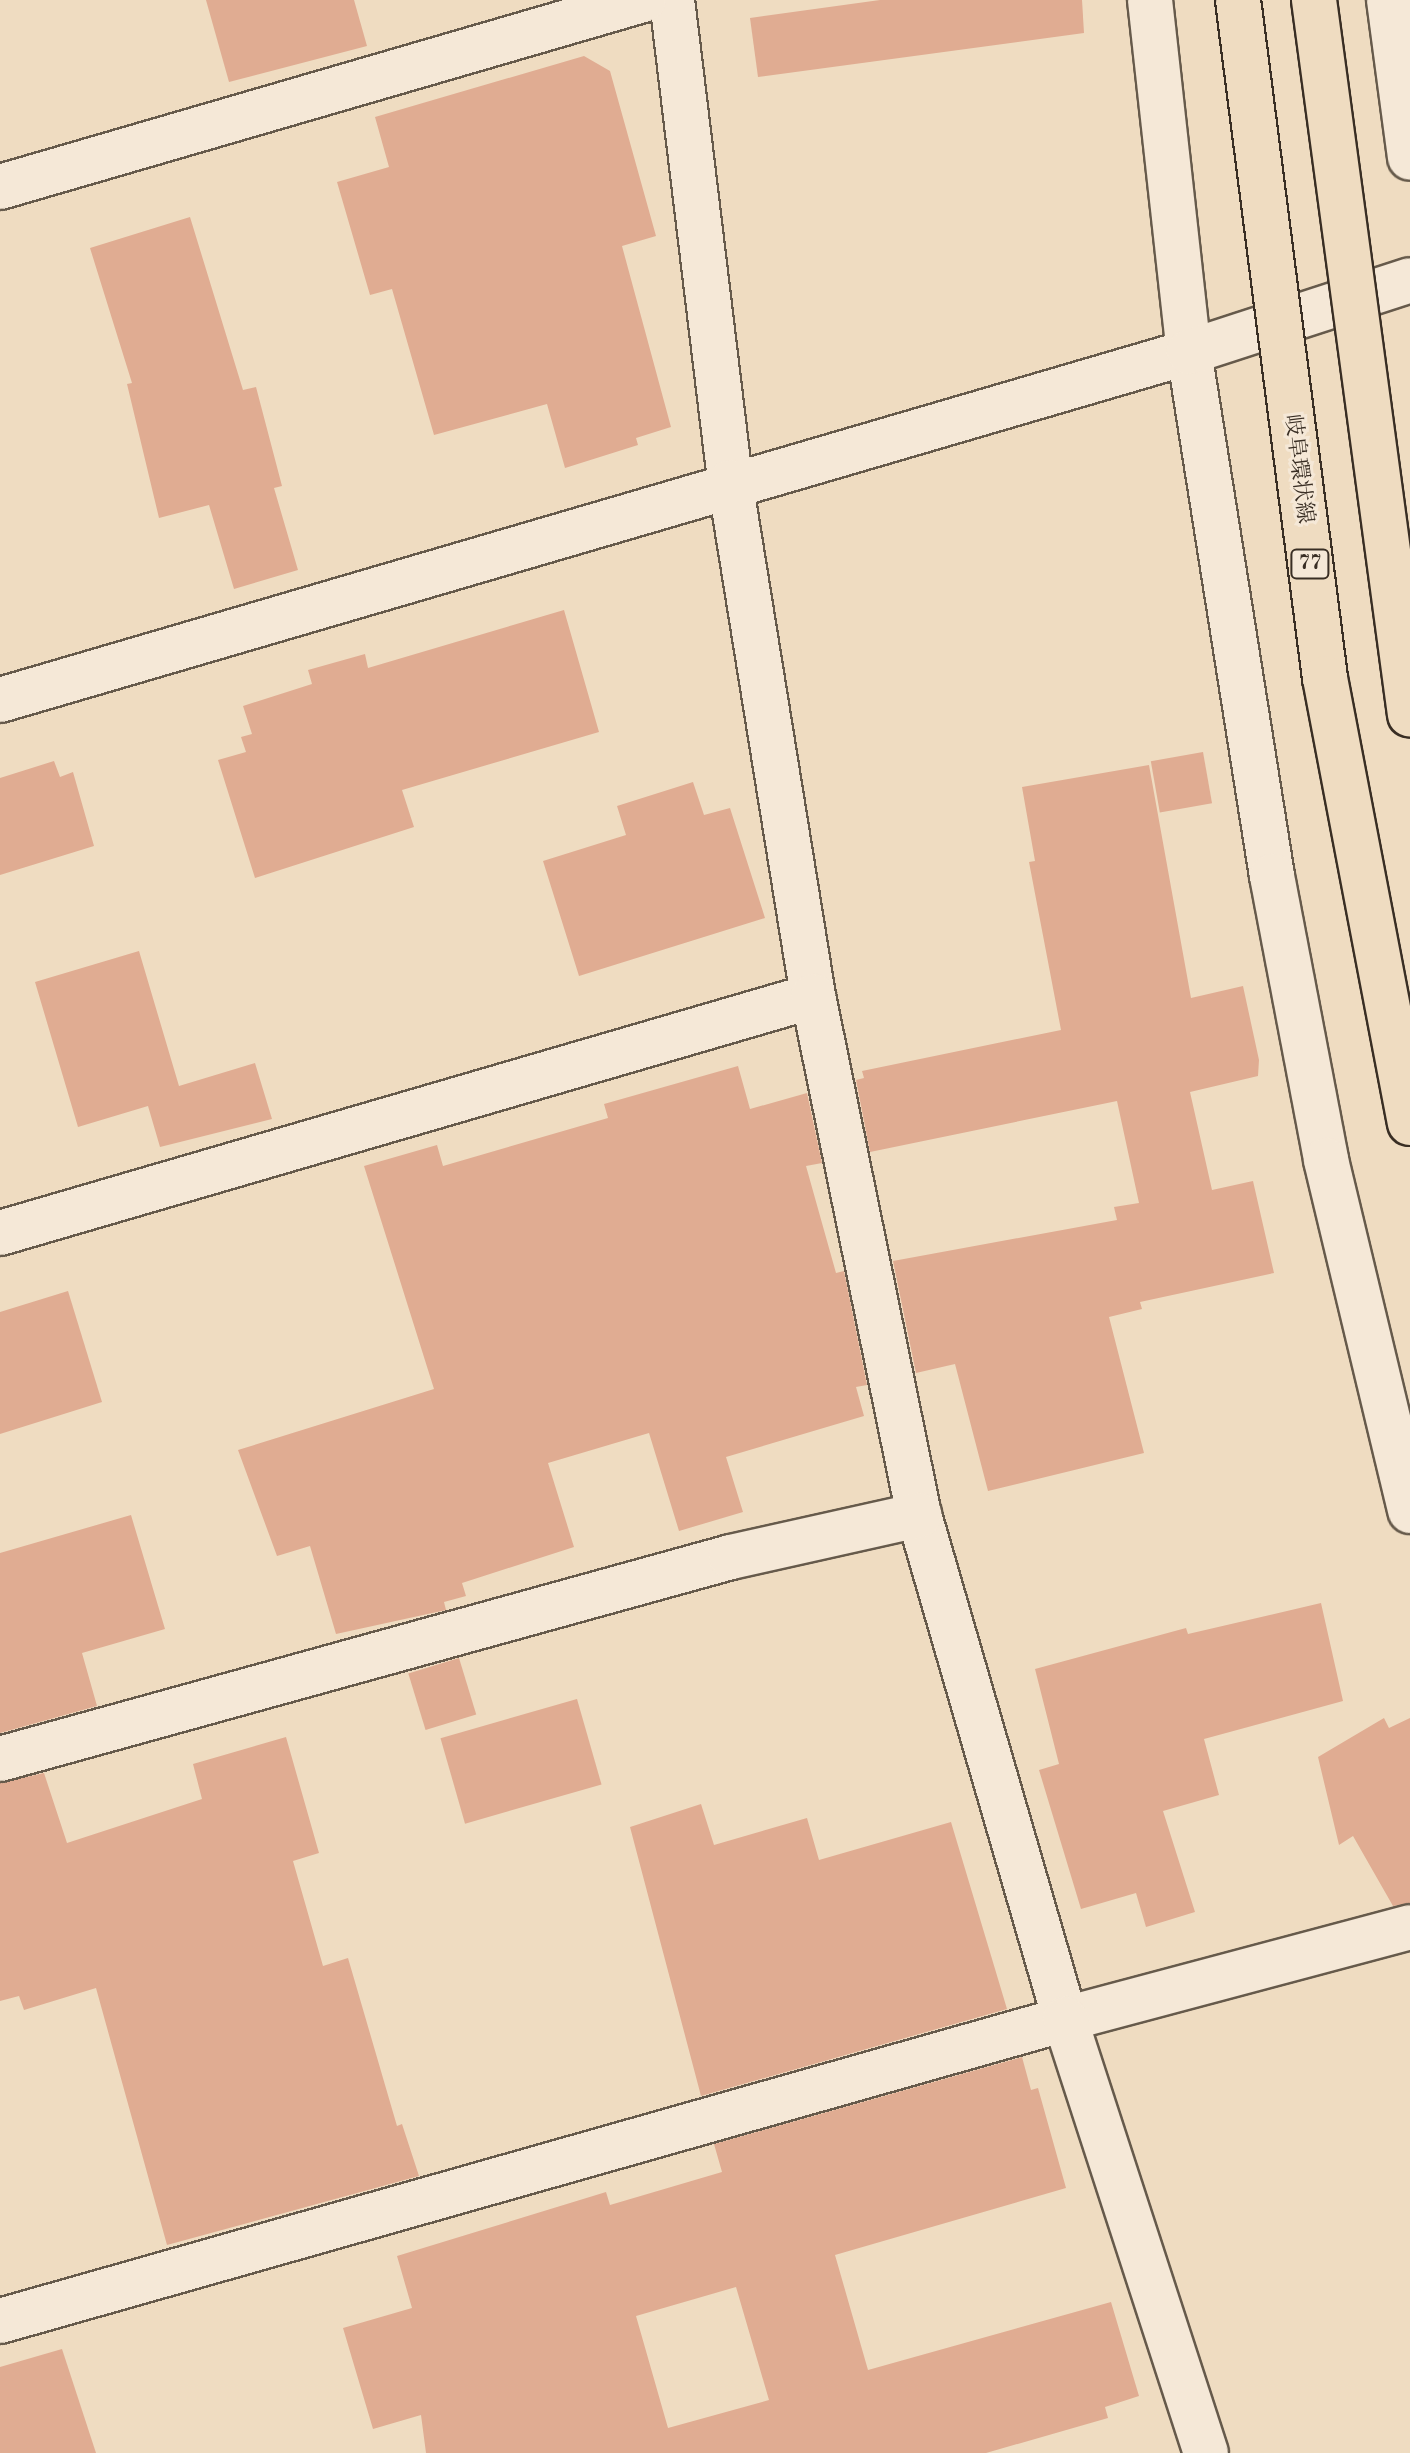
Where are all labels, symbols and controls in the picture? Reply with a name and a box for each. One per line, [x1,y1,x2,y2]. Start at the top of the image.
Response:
street label: 岐阜環状線 [1278,413,1318,525]
road number: 77 [1290,548,1330,580]

